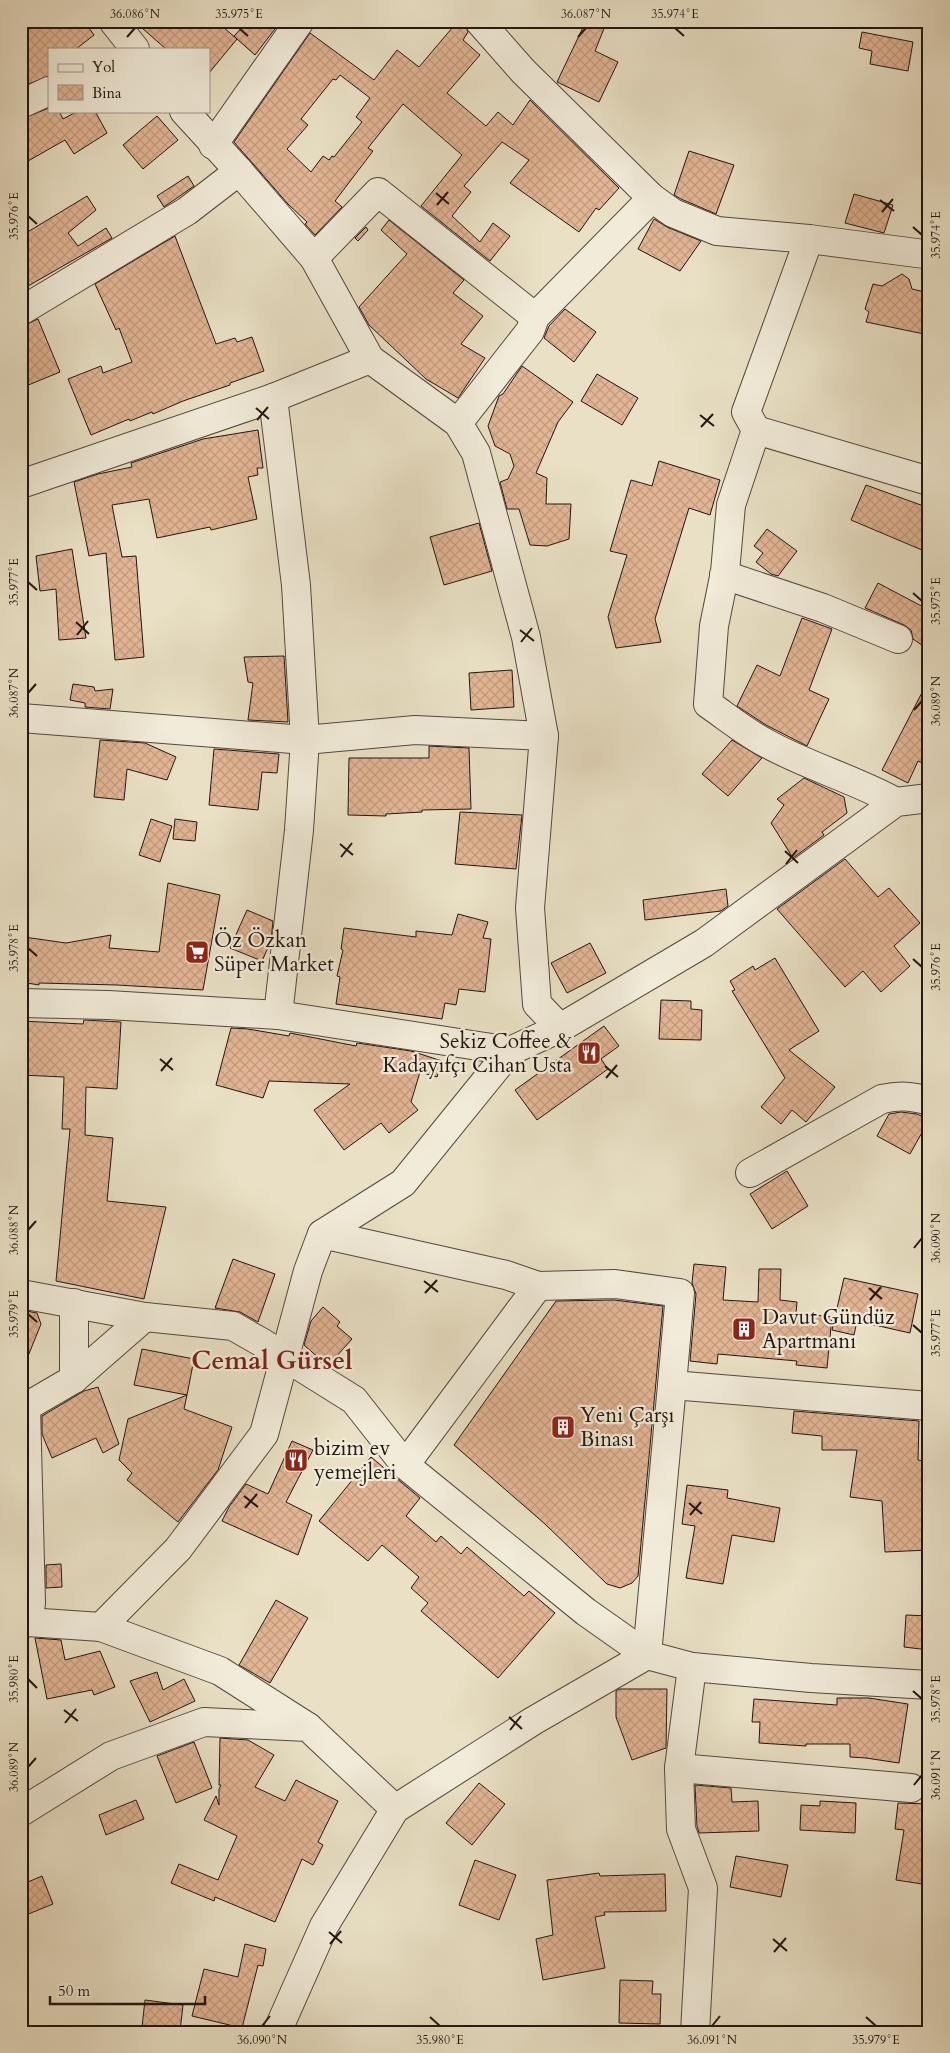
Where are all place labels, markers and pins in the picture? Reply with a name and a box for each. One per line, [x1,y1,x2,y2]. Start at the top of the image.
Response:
place label: Öz Özkan Süper Market [214,926,334,979]
supermarket icon: Öz Özkan Süper Market [184,939,210,965]
place label: Sekiz Coffee & Kadayıfçı Cihan Usta [383,1027,572,1080]
restaurant icon: Sekiz Coffee & Kadayıfçı Cihan Usta [576,1040,602,1066]
place label: Davut Gündüz Apartmanı [762,1303,895,1356]
building icon: Davut Gündüz Apartmanı [731,1316,757,1342]
place label: Yeni Çarşı Binası [580,1401,674,1454]
building icon: Yeni Çarşı Binası [550,1414,576,1440]
place label: bizim ev yemejleri [313,1434,396,1487]
restaurant icon: bizim ev yemejleri [283,1447,309,1473]

